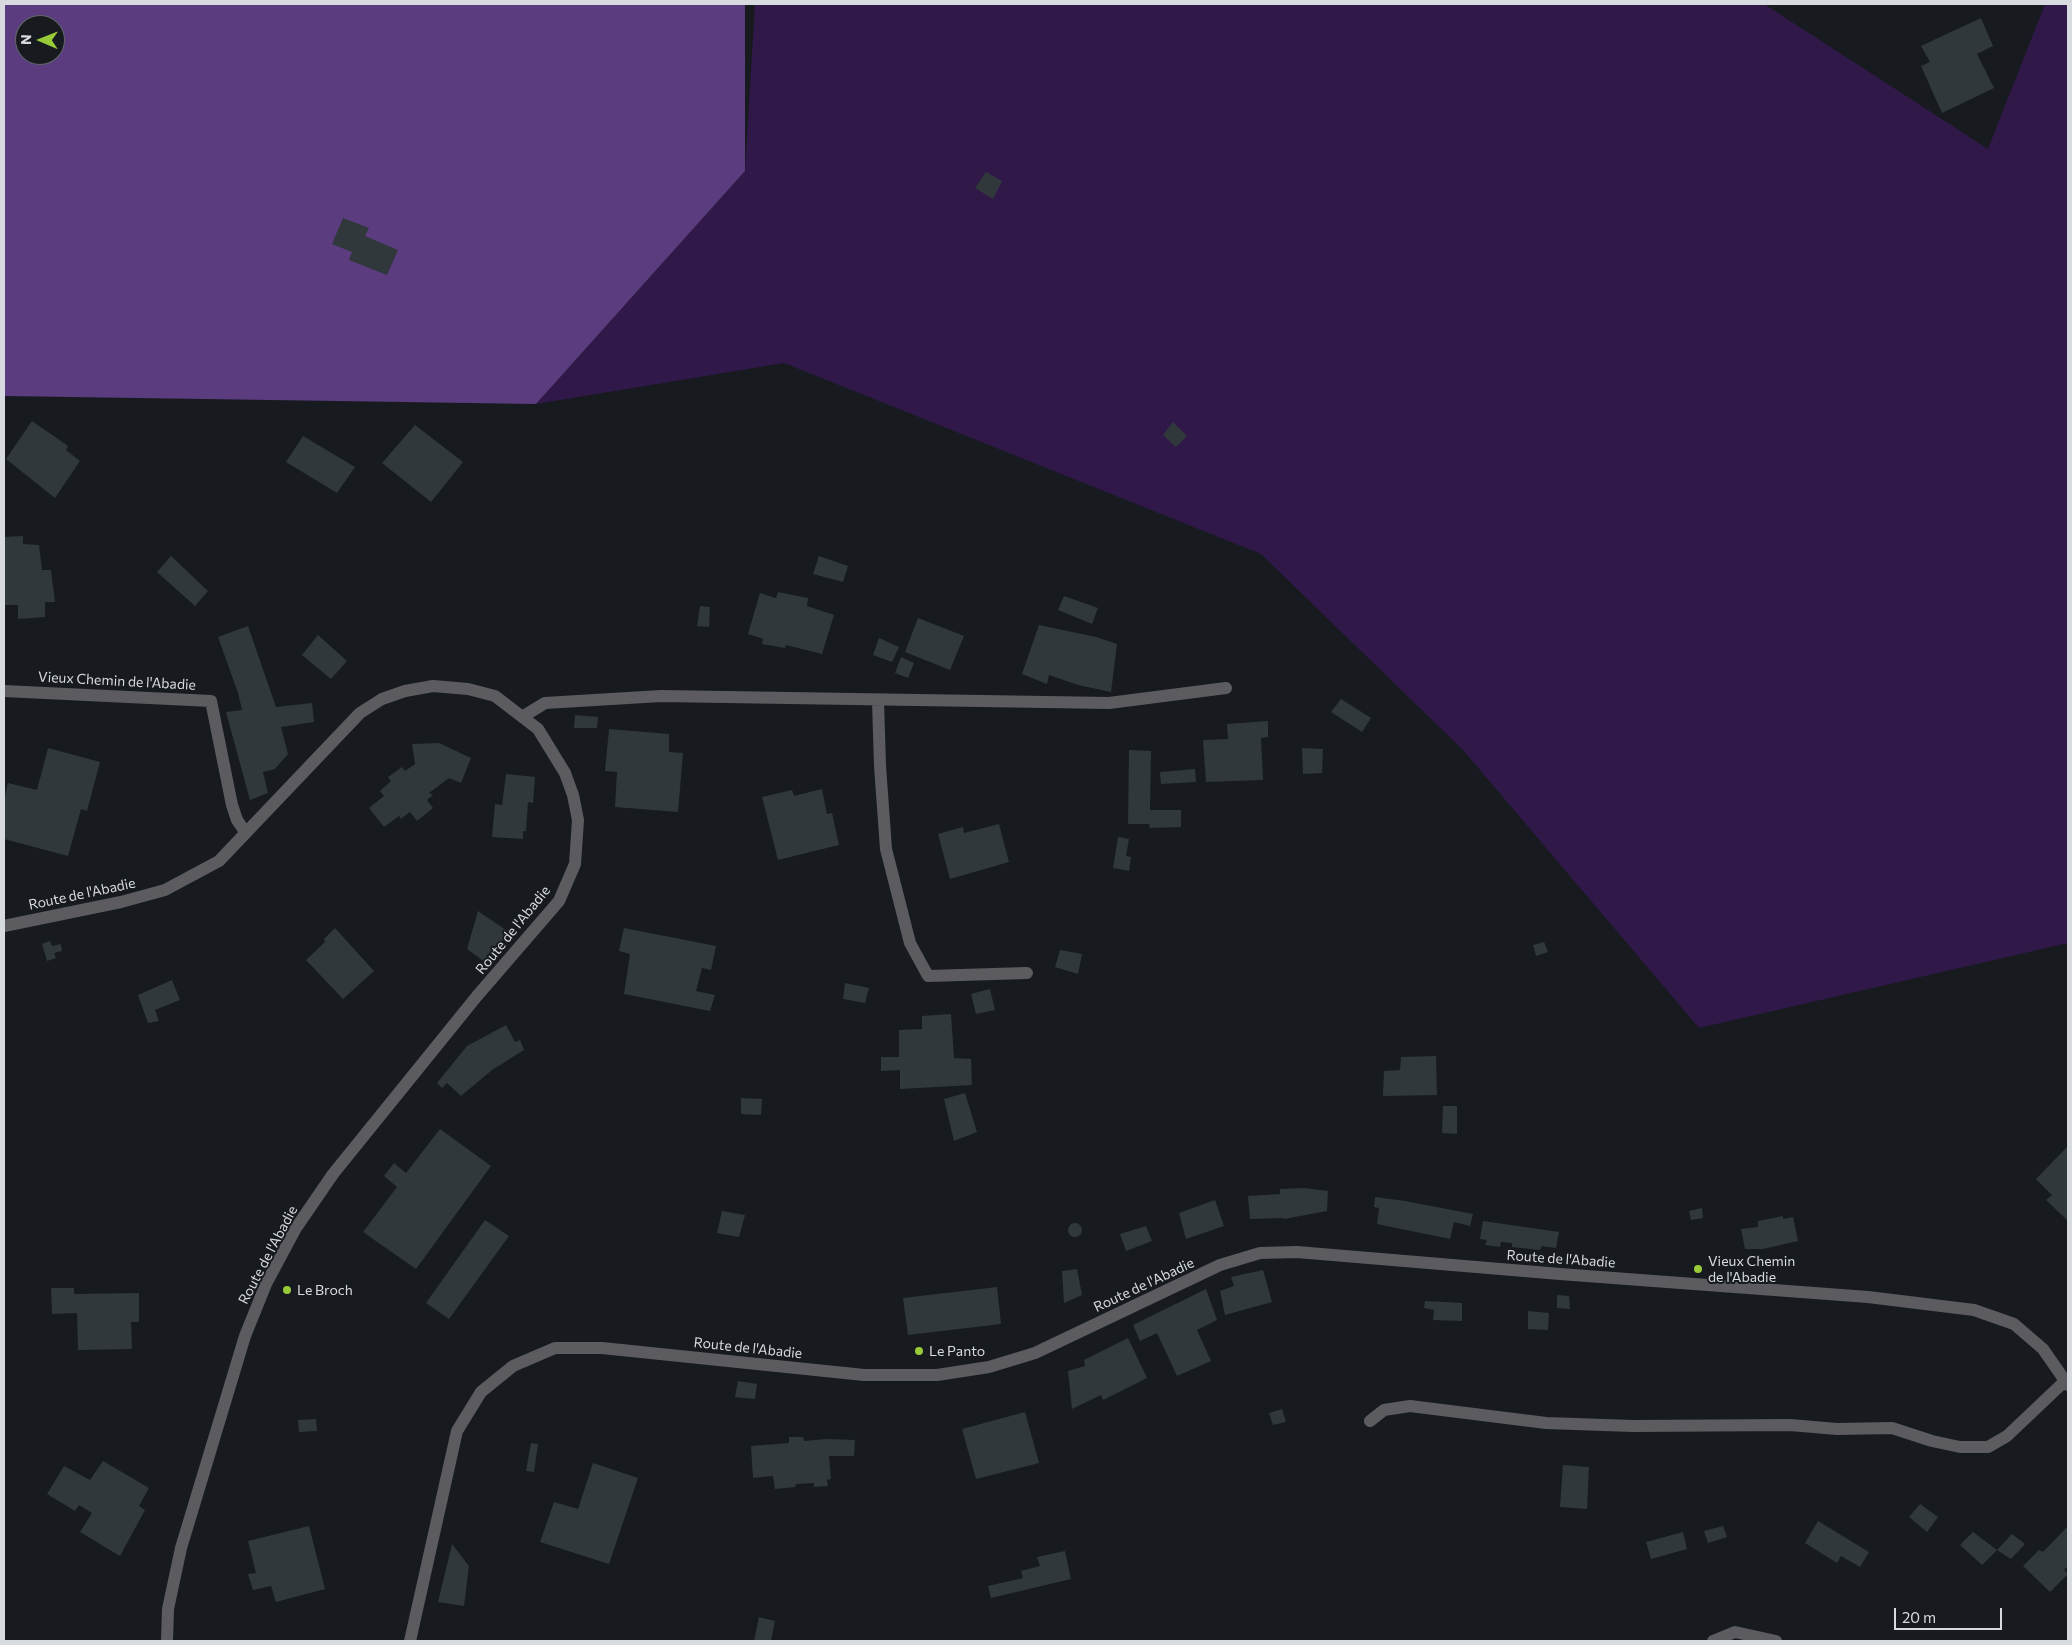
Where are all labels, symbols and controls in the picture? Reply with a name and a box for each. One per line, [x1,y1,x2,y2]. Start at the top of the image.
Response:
north arrow [15,15,65,65]
text: N [17,34,34,45]
street label: Vieux Chemin de l'Abadie [38,668,196,694]
street label: Route de l'Abadie [27,874,137,914]
street label: Route de l'Abadie [472,882,554,978]
street label: Route de l'Abadie [235,1203,301,1307]
street label: Route de l'Abadie [1506,1247,1616,1271]
place label: Vieux Chemin de l'Abadie [1708,1253,1795,1285]
street label: Route de l'Abadie [1091,1254,1197,1316]
marker: Vieux Chemin de l'Abadie [1692,1263,1704,1275]
place label: Le Broch [297,1282,353,1298]
marker: Le Broch [281,1284,293,1296]
street label: Route de l'Abadie [693,1334,803,1362]
place label: Le Panto [929,1343,985,1359]
marker: Le Panto [913,1345,925,1357]
scale bar [1897,1598,2004,1630]
text: 20 m [1902,1608,1936,1626]

